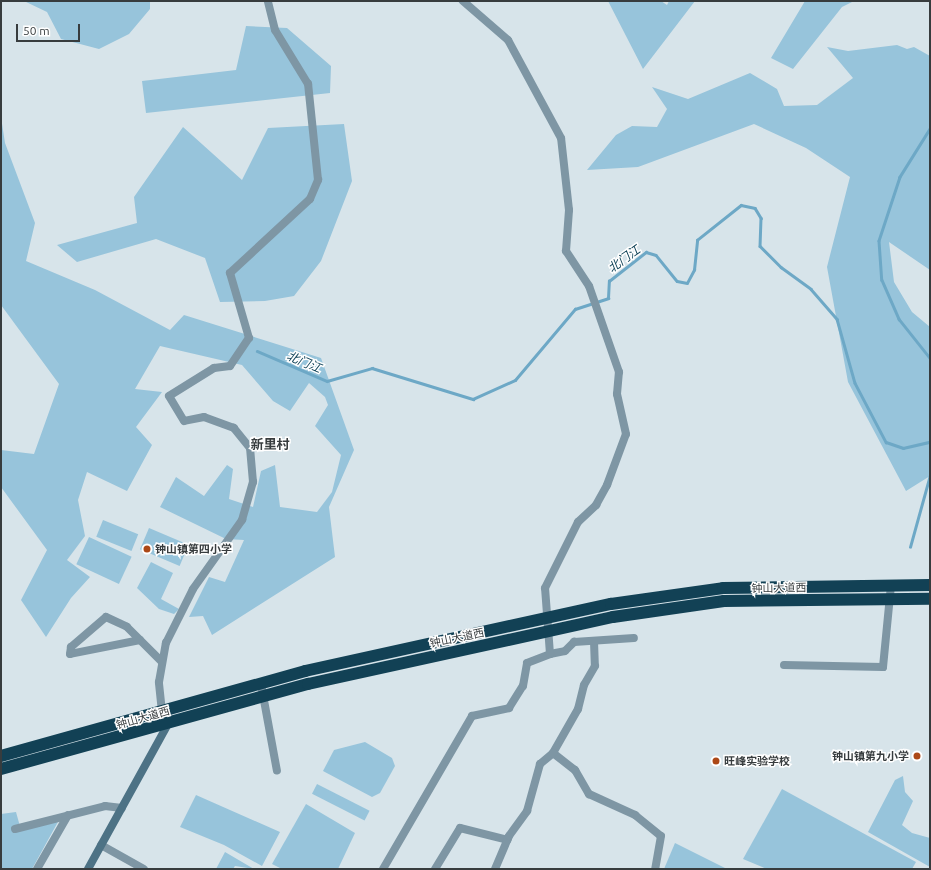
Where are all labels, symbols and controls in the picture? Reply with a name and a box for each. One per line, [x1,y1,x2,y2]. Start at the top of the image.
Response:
scale bar [18,16,82,42]
text: 50 m [23,24,50,37]
water label: 北门江 [605,243,643,275]
water label: 北门江 [285,348,323,376]
district label: 新里村 [251,436,289,452]
place label: 钟山镇第四小学 [155,542,232,556]
marker: 钟山镇第四小学 [142,544,152,554]
street label: 钟山大道西 [751,581,807,595]
street label: 钟山大道西 [429,626,485,650]
street label: 钟山大道西 [115,704,171,732]
place label: 钟山镇第九小学 [832,749,909,763]
marker: 钟山镇第九小学 [912,751,922,761]
place label: 旺峰实验学校 [724,754,790,768]
marker: 旺峰实验学校 [711,756,721,766]

